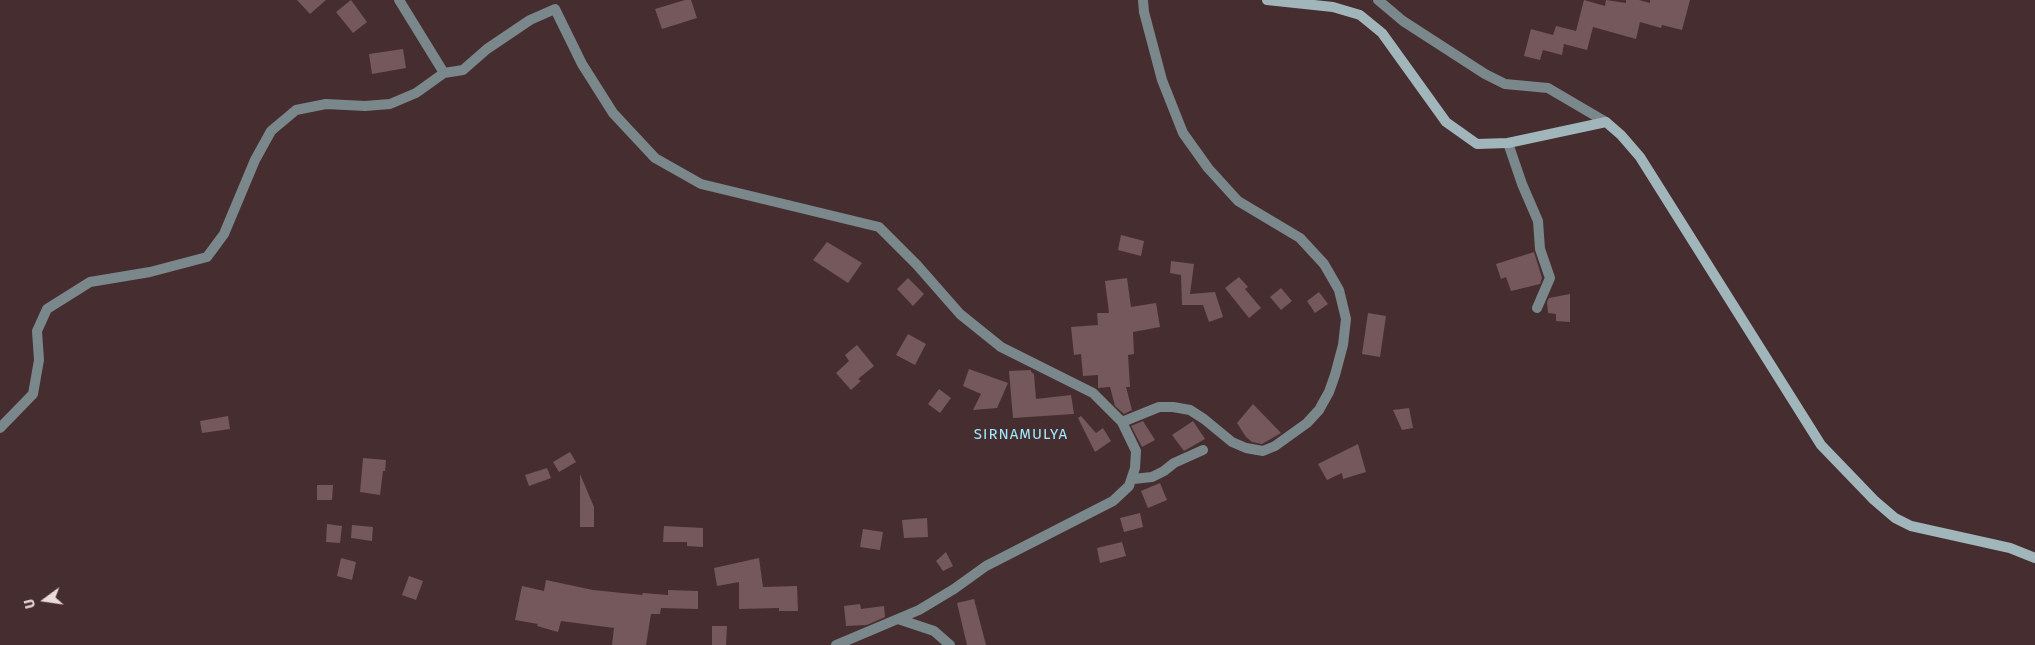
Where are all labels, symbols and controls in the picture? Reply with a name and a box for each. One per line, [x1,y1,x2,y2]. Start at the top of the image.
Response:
district label: SIRNAMULYA [973,426,1069,444]
north arrow [20,575,70,625]
text: U [21,597,39,610]

